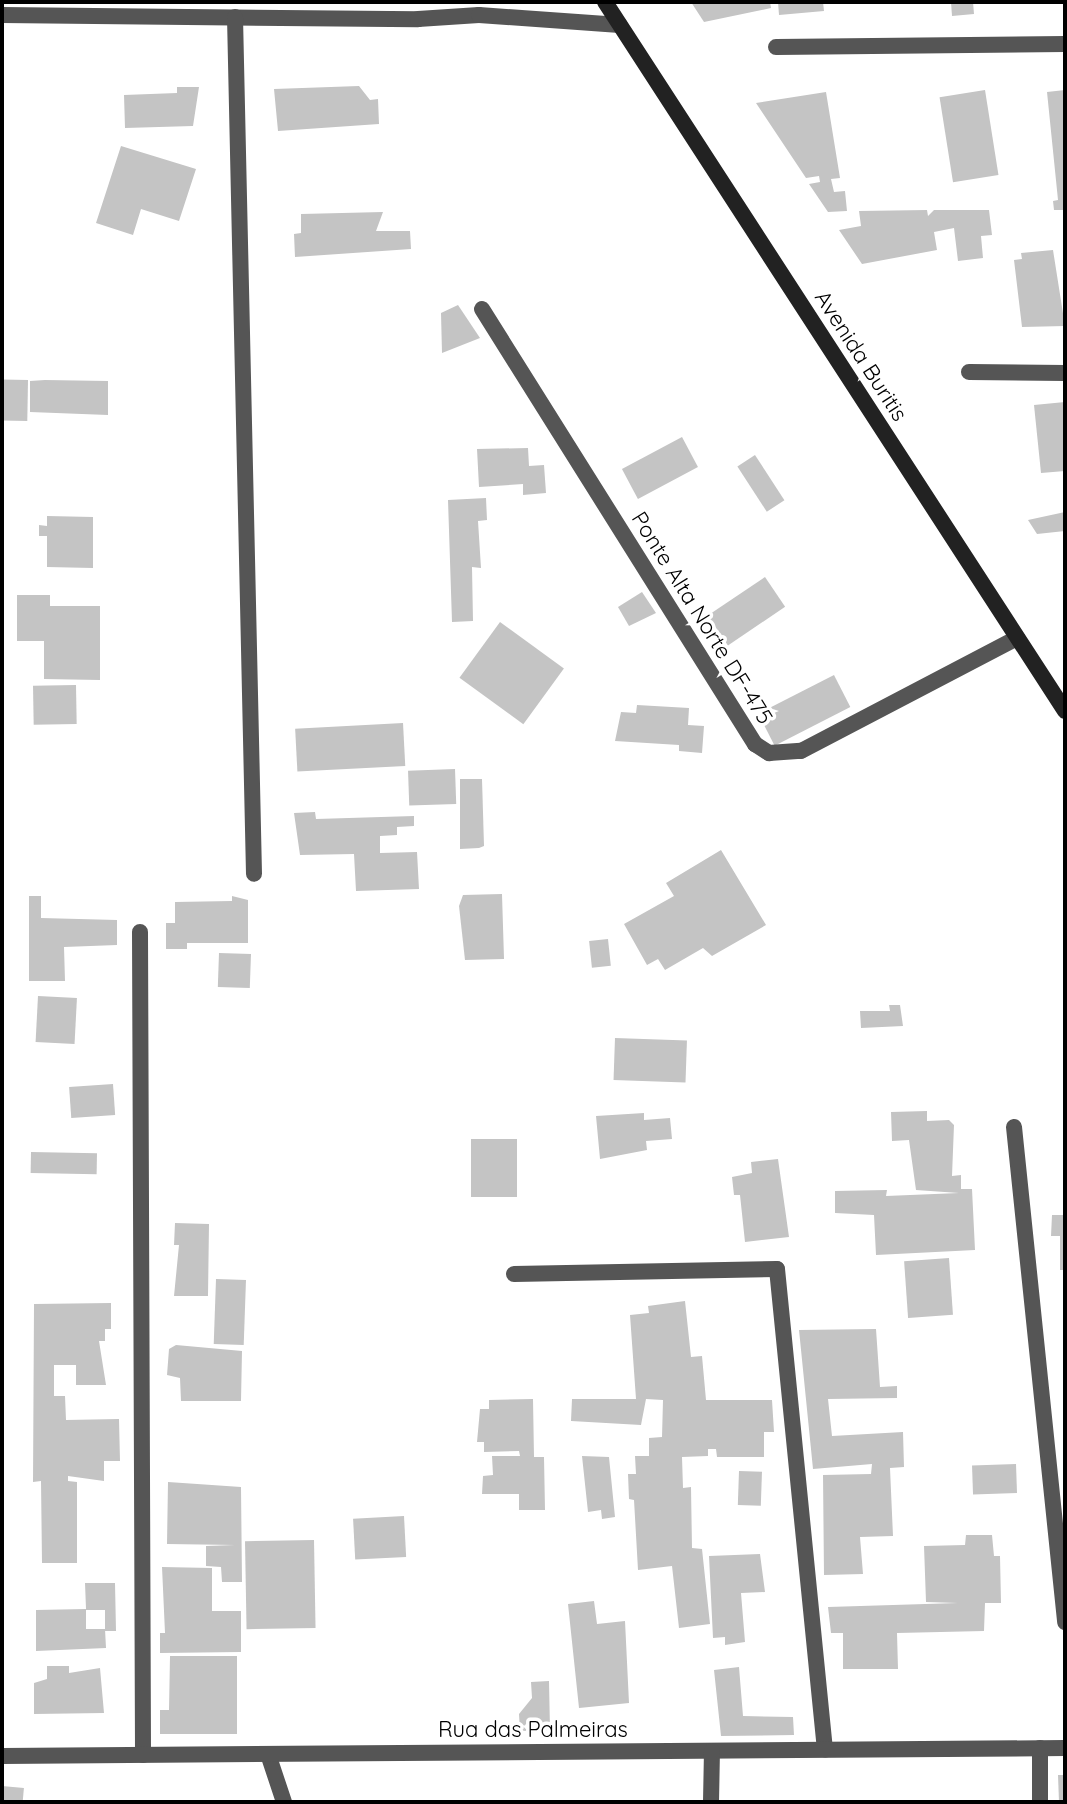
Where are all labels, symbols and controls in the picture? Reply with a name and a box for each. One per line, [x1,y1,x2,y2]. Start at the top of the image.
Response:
street label: Avenida Buritis [809,286,913,426]
street label: Ponte Alta Norte DF-475 [626,507,778,729]
street label: Rua das Palmeiras [438,1717,628,1743]

